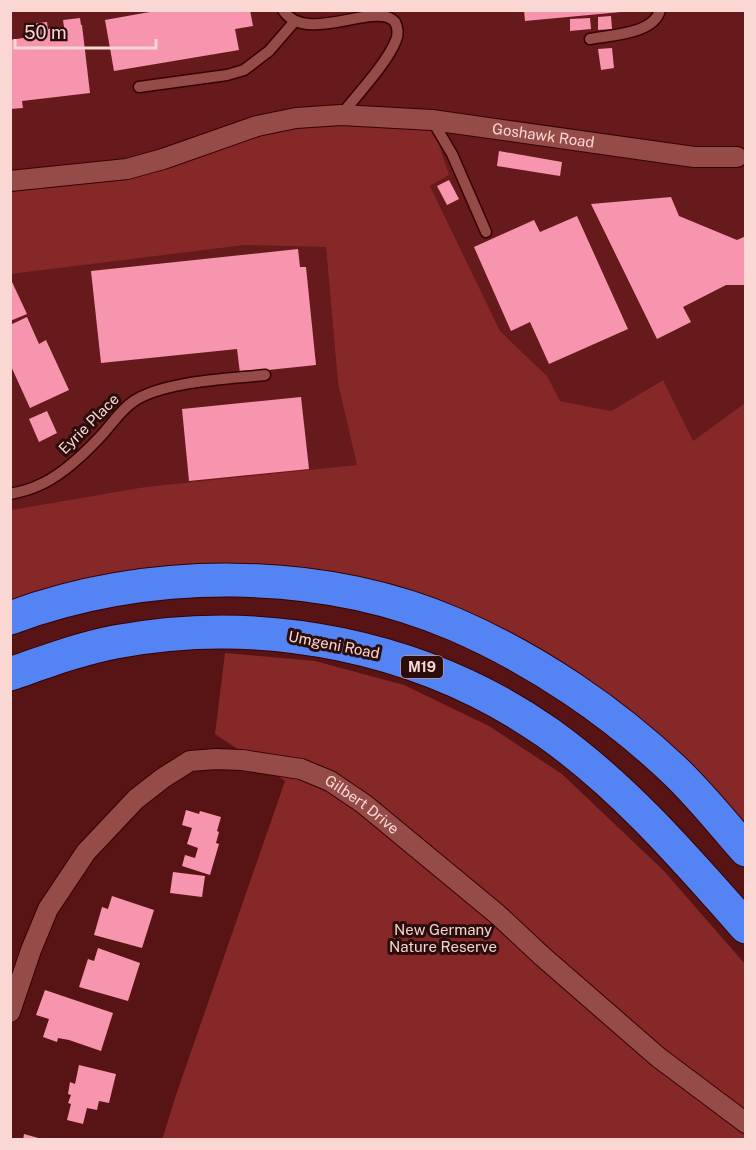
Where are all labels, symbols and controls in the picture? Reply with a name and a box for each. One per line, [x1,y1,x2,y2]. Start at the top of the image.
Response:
scale bar [15,12,156,50]
text: 50 m [24,22,67,43]
street label: Goshawk Road [491,120,596,151]
street label: Eyrie Place [55,390,122,457]
street label: Umgeni Road [287,627,381,662]
road number: M19 [401,656,443,678]
street label: Gilbert Drive [322,771,402,837]
park label: New Germany Nature Reserve [389,921,497,955]

